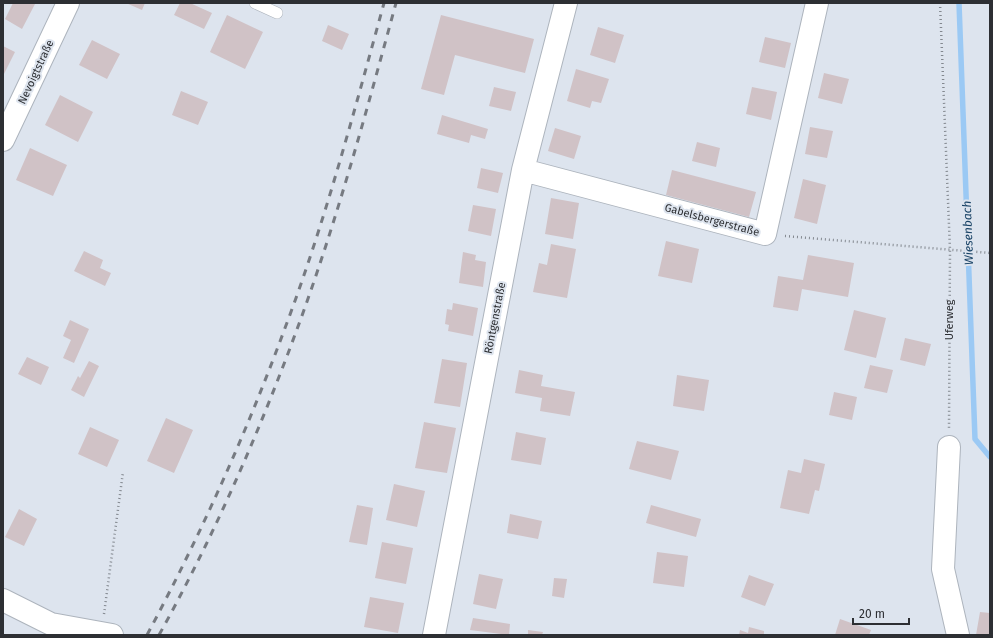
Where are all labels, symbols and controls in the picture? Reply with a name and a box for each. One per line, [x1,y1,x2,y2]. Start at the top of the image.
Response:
street label: Nevoigtstraße [15,38,57,106]
street label: Gabelsbergerstraße [663,201,761,239]
water label: Wiesenbach [960,201,976,265]
street label: Röntgenstraße [482,281,508,355]
street label: Uferweg [943,299,956,340]
scale bar [853,600,909,626]
text: 20 m [859,607,885,621]

